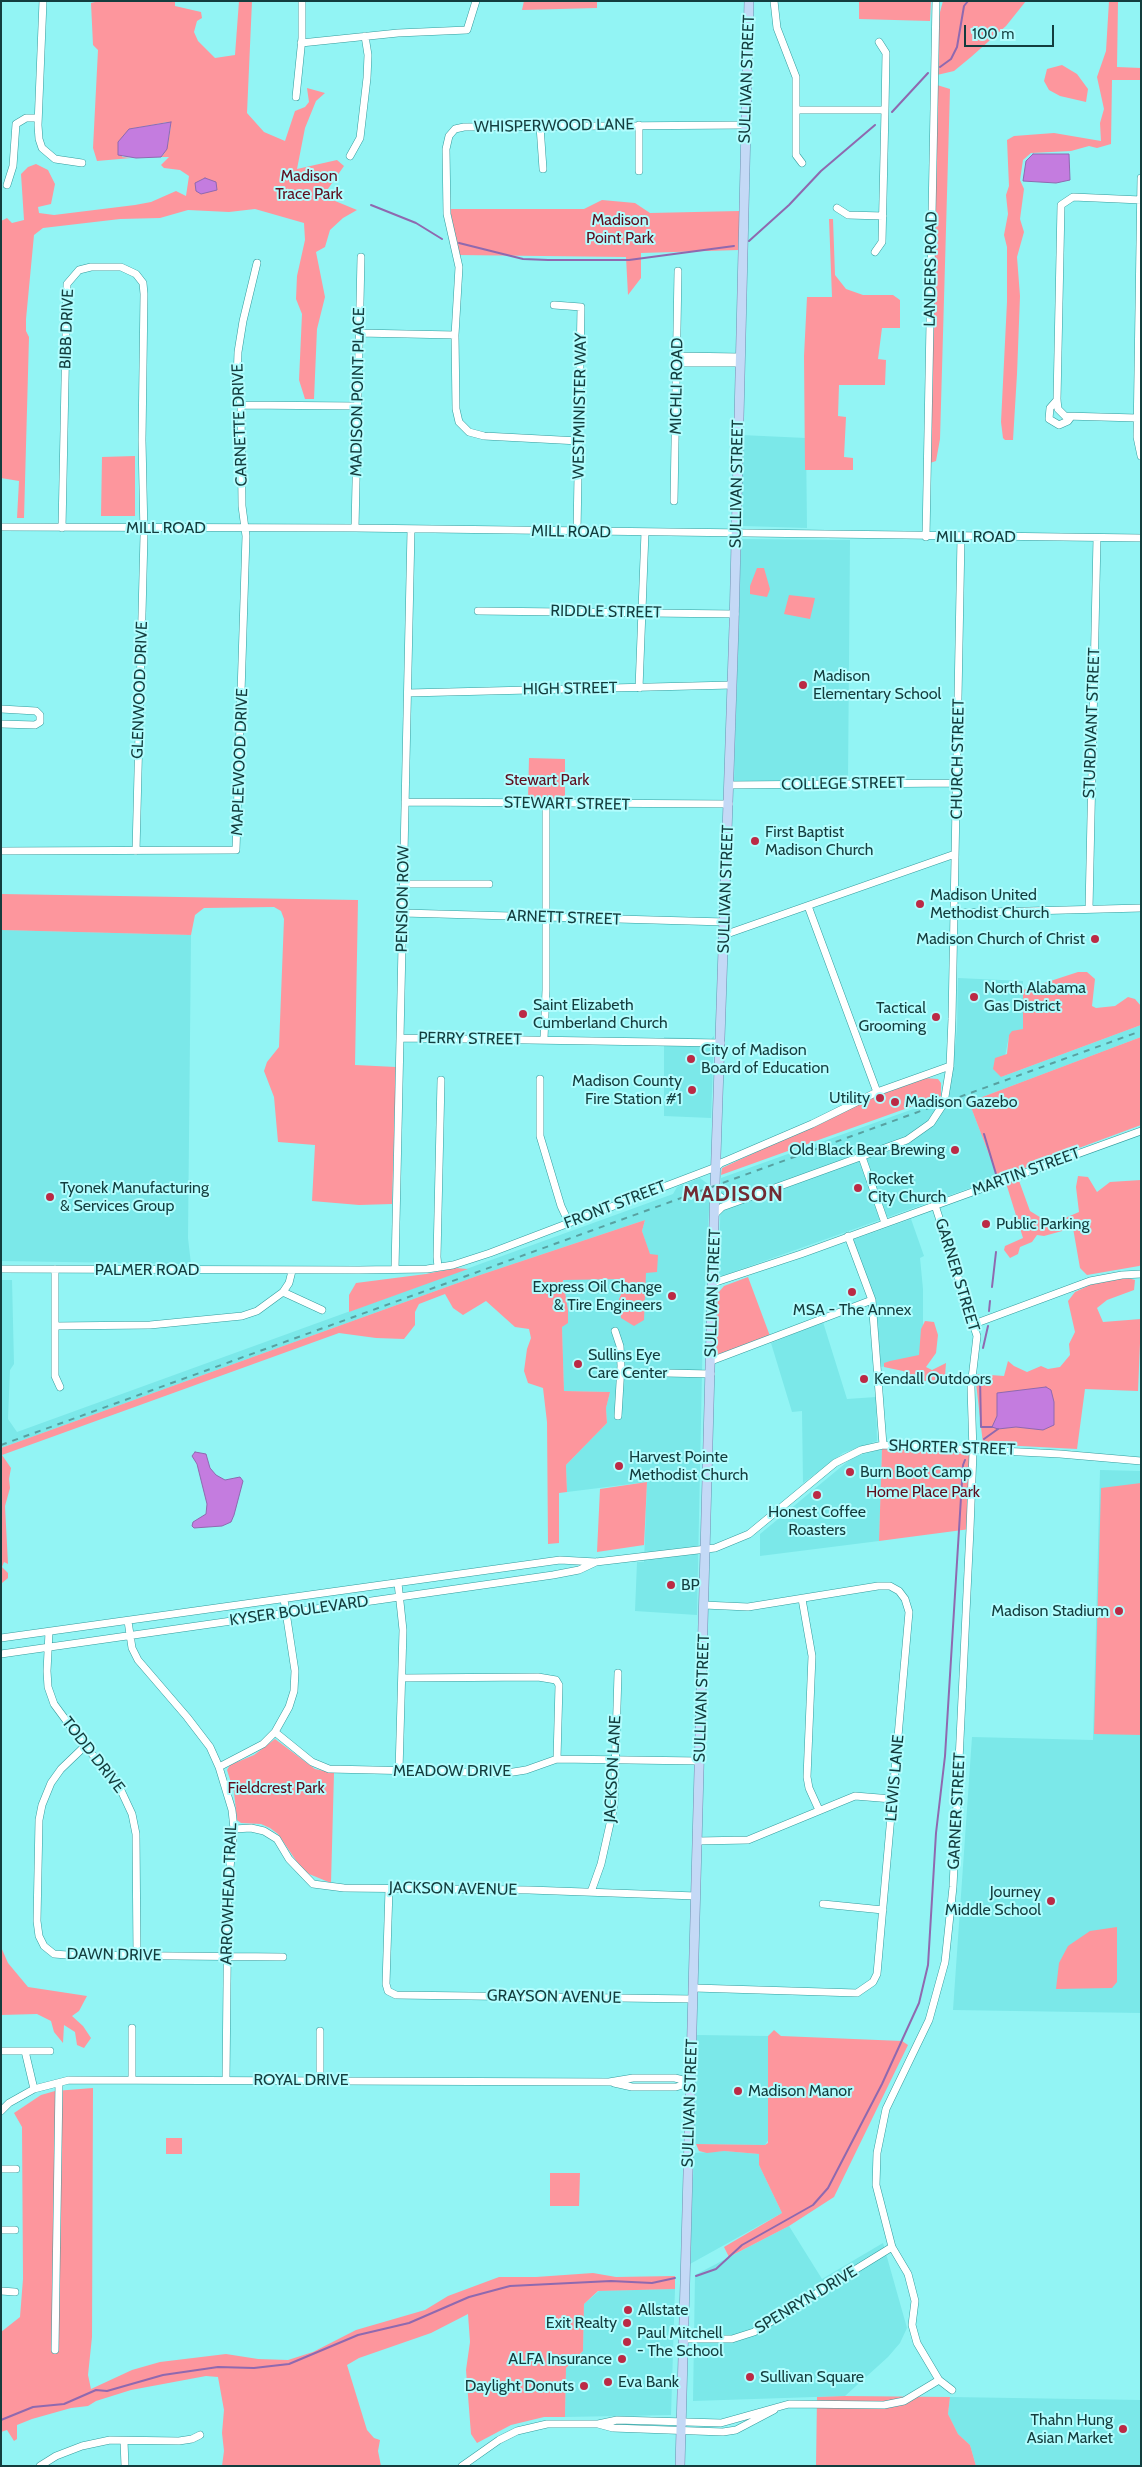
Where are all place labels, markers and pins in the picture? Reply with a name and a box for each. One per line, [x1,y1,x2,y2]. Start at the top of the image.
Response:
place label: Madison Elementary School [813,666,941,704]
marker: Madison Elementary School [797,679,809,691]
place label: First Baptist Madison Church [765,822,874,860]
marker: First Baptist Madison Church [749,835,761,847]
place label: Madison United Methodist Church [930,885,1049,923]
marker: Madison United Methodist Church [914,898,926,910]
place label: Madison Church of Christ [916,929,1085,949]
marker: Madison Church of Christ [1089,933,1101,945]
place label: North Alabama Gas District [984,978,1086,1016]
marker: North Alabama Gas District [968,991,980,1003]
place label: Saint Elizabeth Cumberland Church [533,995,668,1033]
place label: Tactical Grooming [859,998,926,1036]
marker: Saint Elizabeth Cumberland Church [517,1008,529,1020]
marker: Tactical Grooming [930,1011,942,1023]
place label: City of Madison Board of Education [701,1040,829,1078]
marker: City of Madison Board of Education [685,1053,697,1065]
place label: Madison County Fire Station #1 [572,1071,682,1109]
marker: Madison County Fire Station #1 [686,1084,698,1096]
place label: Utility [829,1088,870,1108]
marker: Utility [874,1092,886,1104]
place label: Madison Gazebo [905,1092,1017,1112]
marker: Madison Gazebo [889,1096,901,1108]
place label: Old Black Bear Brewing [789,1140,945,1160]
marker: Old Black Bear Brewing [949,1144,961,1156]
place label: Rocket City Church [868,1169,947,1207]
place label: Tyonek Manufacturing & Services Group [60,1178,209,1216]
marker: Rocket City Church [852,1182,864,1194]
marker: Tyonek Manufacturing & Services Group [44,1191,56,1203]
place label: Public Parking [996,1214,1089,1234]
marker: Public Parking [980,1218,992,1230]
place label: Express Oil Change & Tire Engineers [532,1277,662,1315]
marker: MSA - The Annex [846,1286,858,1298]
marker: Express Oil Change & Tire Engineers [666,1290,678,1302]
place label: MSA - The Annex [793,1300,911,1320]
place label: Sullins Eye Care Center [588,1345,667,1383]
marker: Sullins Eye Care Center [572,1358,584,1370]
place label: Kendall Outdoors [874,1369,991,1389]
marker: Kendall Outdoors [858,1373,870,1385]
place label: Harvest Pointe Methodist Church [629,1447,748,1485]
marker: Harvest Pointe Methodist Church [613,1460,625,1472]
place label: Burn Boot Camp [860,1462,972,1482]
marker: Burn Boot Camp [844,1466,856,1478]
marker: Honest Coffee Roasters [811,1489,823,1501]
place label: Honest Coffee Roasters [768,1502,866,1540]
place label: BP [681,1575,700,1595]
marker: BP [665,1579,677,1591]
place label: Madison Stadium [991,1601,1109,1621]
marker: Madison Stadium [1113,1605,1125,1617]
place label: Journey Middle School [945,1882,1041,1920]
marker: Journey Middle School [1045,1895,1057,1907]
place label: Madison Manor [748,2081,852,2101]
marker: Madison Manor [732,2085,744,2097]
place label: Allstate [638,2300,688,2320]
marker: Allstate [622,2304,634,2316]
place label: Exit Realty [546,2313,617,2333]
marker: Exit Realty [621,2317,633,2329]
place label: Paul Mitchell - The School [637,2323,723,2361]
marker: Paul Mitchell - The School [621,2336,633,2348]
place label: ALFA Insurance [508,2349,612,2369]
marker: ALFA Insurance [616,2353,628,2365]
place label: Sullivan Square [760,2367,864,2387]
marker: Sullivan Square [744,2371,756,2383]
place label: Eva Bank [618,2372,679,2392]
place label: Daylight Donuts [465,2376,574,2396]
marker: Eva Bank [602,2376,614,2388]
marker: Daylight Donuts [578,2380,590,2392]
place label: Thahn Hung Asian Market [1027,2410,1113,2448]
marker: Thahn Hung Asian Market [1117,2423,1129,2435]

